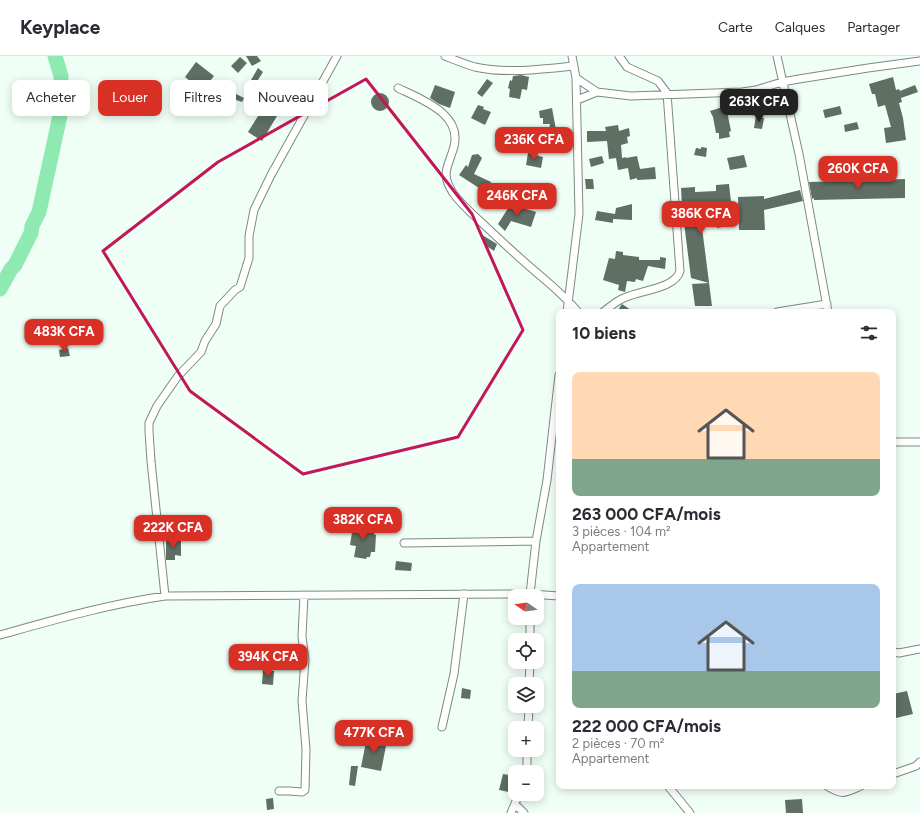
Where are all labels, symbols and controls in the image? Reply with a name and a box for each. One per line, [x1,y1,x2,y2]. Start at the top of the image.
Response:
text: Keyplace [20,16,100,39]
text: Carte [718,19,753,36]
text: Calques [775,19,825,36]
text: Partager [847,19,900,36]
chip: Acheter [12,80,90,116]
chip: Louer [98,80,162,116]
chip: Filtres [170,80,236,116]
chip: Nouveau [244,80,328,116]
pin: 263K CFA [718,89,800,123]
text: 263K CFA [729,94,789,109]
pin: 236K CFA [493,127,575,161]
text: 236K CFA [504,132,564,147]
pin: 260K CFA [817,156,899,190]
text: 260K CFA [827,161,889,176]
pin: 246K CFA [476,183,558,217]
text: 246K CFA [487,188,547,203]
pin: 386K CFA [660,201,742,235]
text: 386K CFA [671,206,731,221]
pin: 483K CFA [23,319,105,353]
icon: filters [858,322,880,344]
text: 10 biens [572,323,636,343]
text: 483K CFA [33,324,95,339]
icon: home [690,398,762,470]
text: 263 000 CFA/mois [572,504,721,524]
pin: 382K CFA [322,507,404,541]
text: 382K CFA [333,512,393,527]
pin: 222K CFA [132,515,214,549]
text: 222K CFA [143,520,203,535]
text: 3 pièces · 104 m² [572,524,671,539]
text: Appartement [572,539,650,554]
north arrow [508,589,544,625]
map controls [508,589,544,801]
icon: home [690,610,762,682]
button: locate [508,633,544,669]
pin: 394K CFA [227,644,309,678]
text: 394K CFA [238,649,298,664]
button: layers [508,677,544,713]
text: 222 000 CFA/mois [572,716,721,736]
pin: 477K CFA [333,720,415,754]
button: + [508,721,544,757]
text: 477K CFA [344,725,404,740]
text: 2 pièces · 70 m² [572,736,664,751]
text: Appartement [572,751,650,766]
button: − [508,765,544,801]

